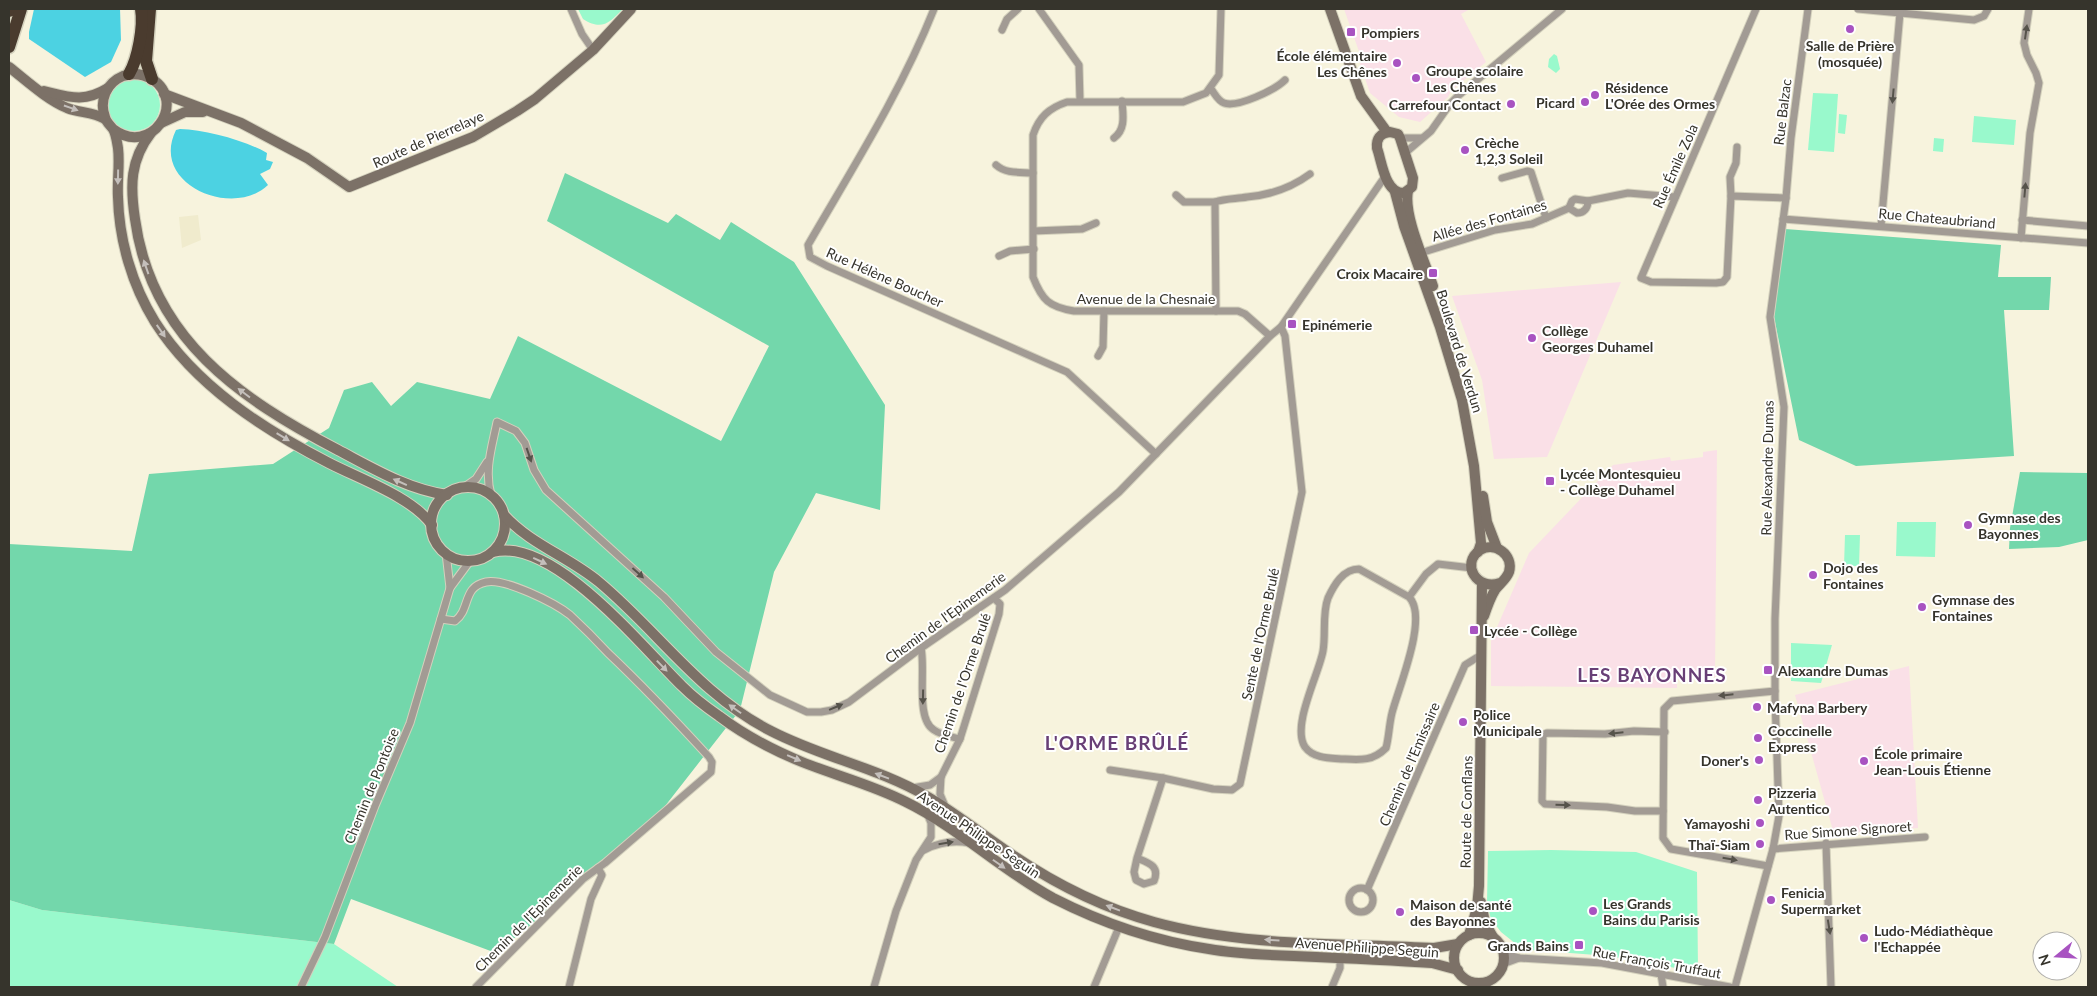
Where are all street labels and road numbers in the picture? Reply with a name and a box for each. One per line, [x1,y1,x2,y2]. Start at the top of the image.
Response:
street label: Rue Balzac [1770,78,1795,146]
street label: Route de Pierrelaye [370,107,486,171]
street label: Rue Émile Zola [1649,121,1701,211]
street label: Allée des Fontaines [1430,195,1548,245]
street label: Rue Chateaubriand [1878,204,1996,232]
street label: Rue Hélène Boucher [824,244,946,310]
street label: Boulevard de Verdun [1433,287,1487,415]
street label: Avenue de la Chesnaie [1077,290,1215,307]
street label: Rue Alexandre Dumas [1757,400,1777,536]
street label: Sente de l'Orme Brulé [1238,566,1282,702]
street label: Chemin de l'Epinemerie [881,568,1009,666]
street label: Chemin de l'Orme Brulé [930,611,994,755]
street label: Chemin de l'Emissaire [1375,699,1443,829]
street label: Chemin de Pontoise [340,726,402,846]
street label: Route de Conflans [1457,755,1475,869]
street label: Avenue Philippe Seguin [915,787,1043,881]
street label: Rue Simone Signoret [1784,817,1912,843]
street label: Chemin de l'Epinemerie [471,861,585,975]
street label: Avenue Philippe Seguin [1295,933,1439,961]
street label: Rue François Truffaut [1591,942,1723,982]

